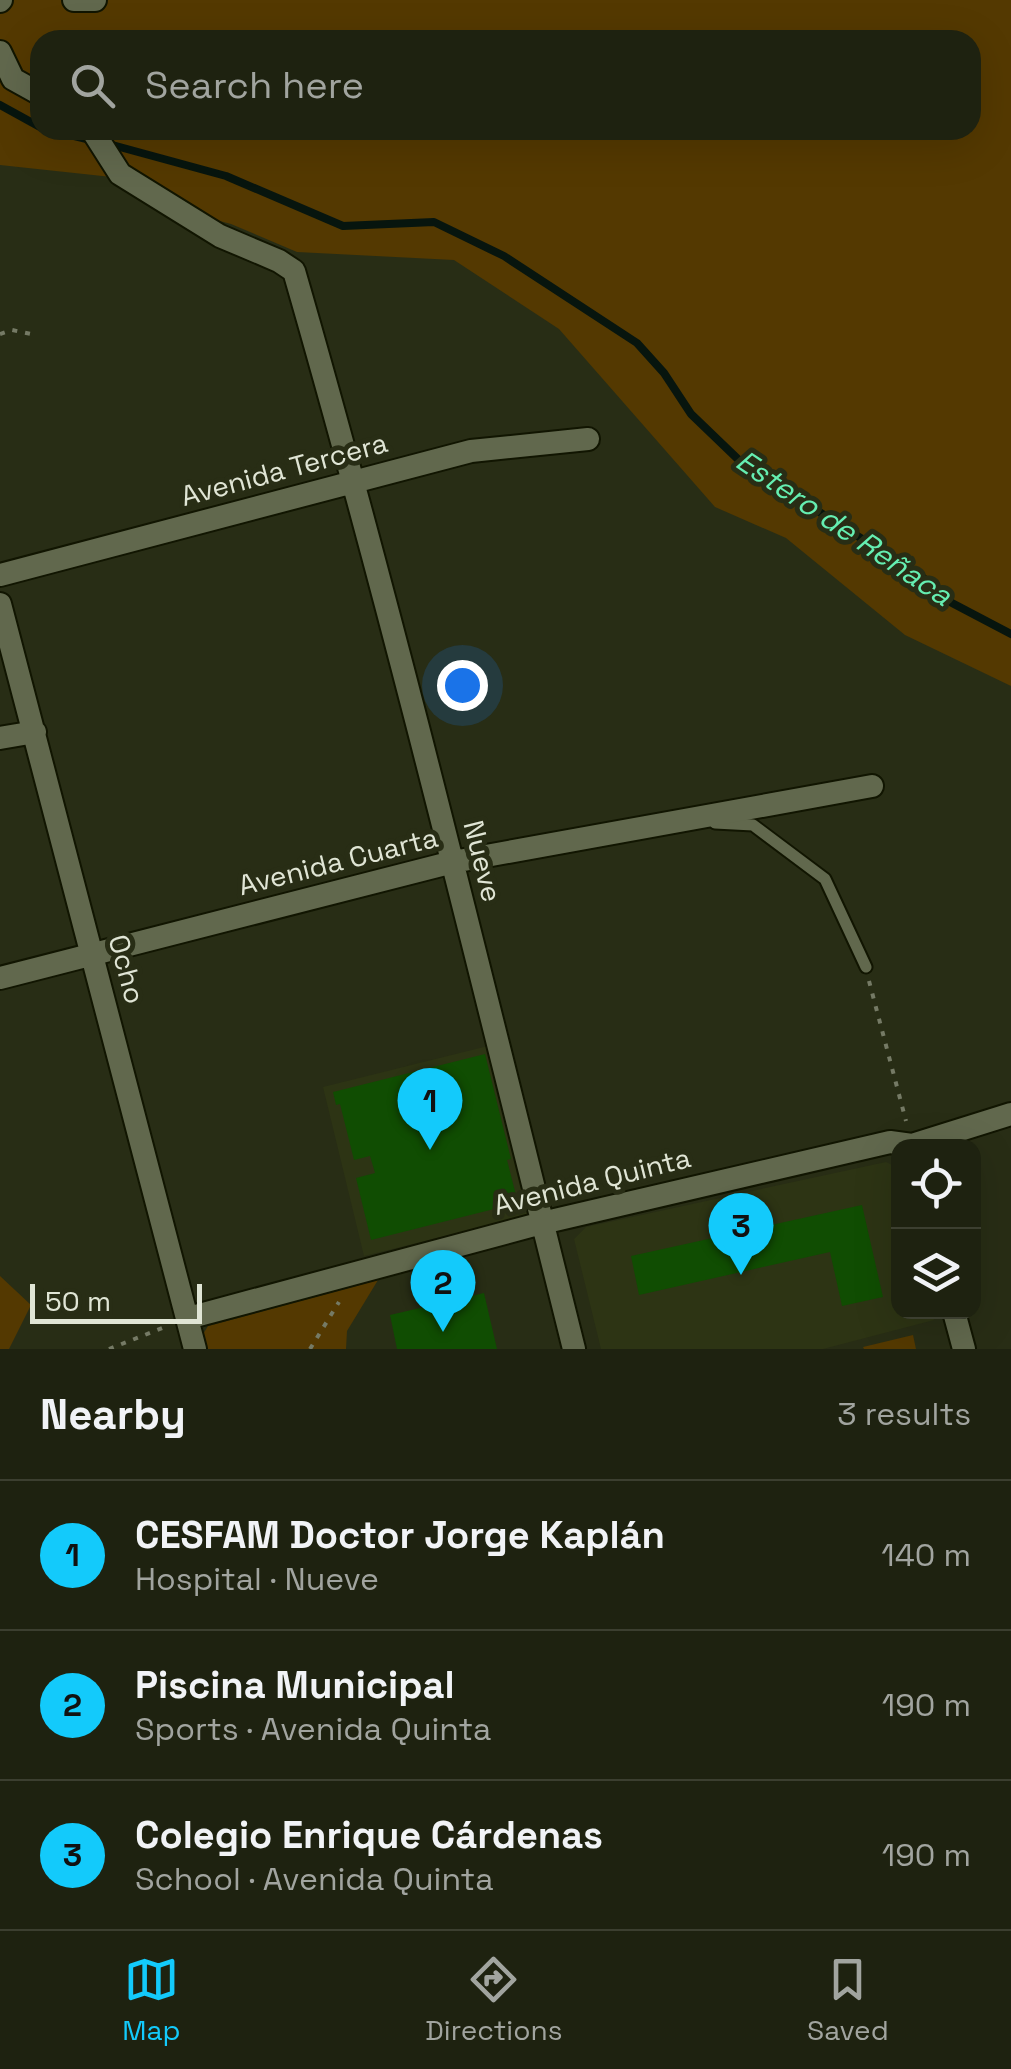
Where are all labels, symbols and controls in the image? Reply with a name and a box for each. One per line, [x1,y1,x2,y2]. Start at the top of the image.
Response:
search box [30,30,981,140]
icon: search [65,58,120,113]
text: Search here [145,61,364,109]
street label: Avenida Tercera [177,424,391,514]
water label: Estero de Reñaca [729,441,960,615]
your location [437,660,488,711]
street label: Nueve [456,816,510,906]
street label: Avenida Cuarta [235,819,441,903]
street label: Ocho [101,931,153,1007]
pin: 1 [398,1068,462,1150]
street label: Avenida Quinta [490,1139,694,1223]
map controls [891,1139,981,1319]
button: locate [891,1139,981,1229]
pin: 3 [708,1192,774,1275]
button: layers [891,1229,981,1319]
pin: 2 [410,1250,476,1332]
scale bar [30,1279,202,1324]
text: 50 m [45,1283,111,1319]
text: Nearby [40,1388,186,1441]
text: 3 results [837,1394,971,1434]
text: CESFAM Doctor Jorge Kaplán [135,1511,665,1559]
text: 1 [65,1535,80,1575]
text: 140 m [881,1535,971,1575]
text: Hospital · Nueve [135,1559,379,1599]
text: Piscina Municipal [135,1661,455,1709]
text: 2 [63,1685,82,1725]
text: 190 m [882,1685,971,1725]
text: Sports · Avenida Quinta [135,1709,492,1749]
text: Colegio Enrique Cárdenas [135,1811,603,1859]
text: 3 [63,1835,82,1875]
text: 190 m [882,1835,971,1875]
text: School · Avenida Quinta [135,1859,494,1899]
tab: Map [122,1952,181,2048]
tab: Directions [425,1952,562,2048]
tab: Saved [807,1952,889,2048]

